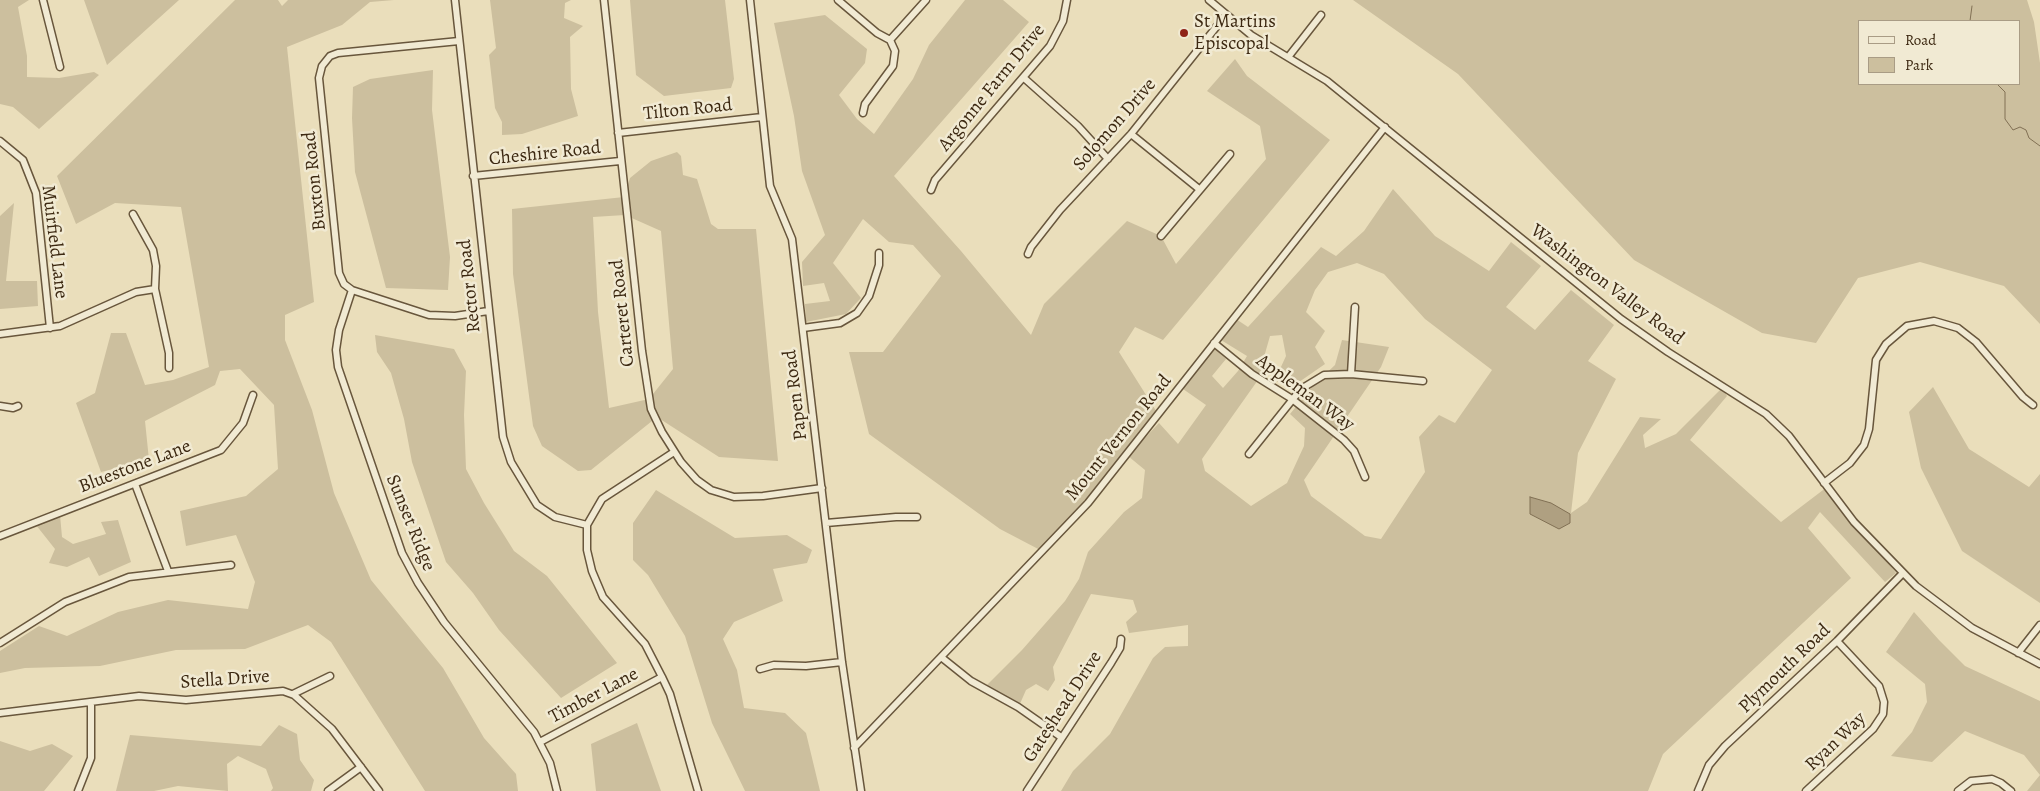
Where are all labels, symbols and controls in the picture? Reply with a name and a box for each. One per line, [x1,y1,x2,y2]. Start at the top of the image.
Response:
place label: St Martins Episcopal [1194,11,1276,55]
street label: Argonne Farm Drive [934,20,1050,156]
legend [1858,20,2020,85]
marker: St Martins Episcopal [1178,27,1190,39]
text: Road [1905,30,1936,50]
text: Park [1905,55,1933,75]
street label: Solomon Drive [1069,74,1161,176]
street label: Tilton Road [642,94,734,126]
street label: Buxton Road [298,130,332,232]
street label: Cheshire Road [488,137,602,171]
street label: Muirfield Lane [36,184,72,300]
street label: Washington Valley Road [1526,220,1688,350]
street label: Rector Road [454,238,486,334]
street label: Carteret Road [606,258,640,368]
street label: Papen Road [779,348,813,442]
street label: Appleman Way [1251,350,1359,436]
street label: Mount Vernon Road [1061,370,1177,506]
street label: Bluestone Lane [76,435,194,499]
street label: Sunset Ridge [380,471,440,575]
street label: Plymouth Road [1734,620,1836,718]
street label: Gateshead Drive [1019,647,1107,767]
street label: Timber Lane [546,663,642,729]
street label: Stella Drive [180,666,270,694]
street label: Ryan Way [1801,708,1871,776]

